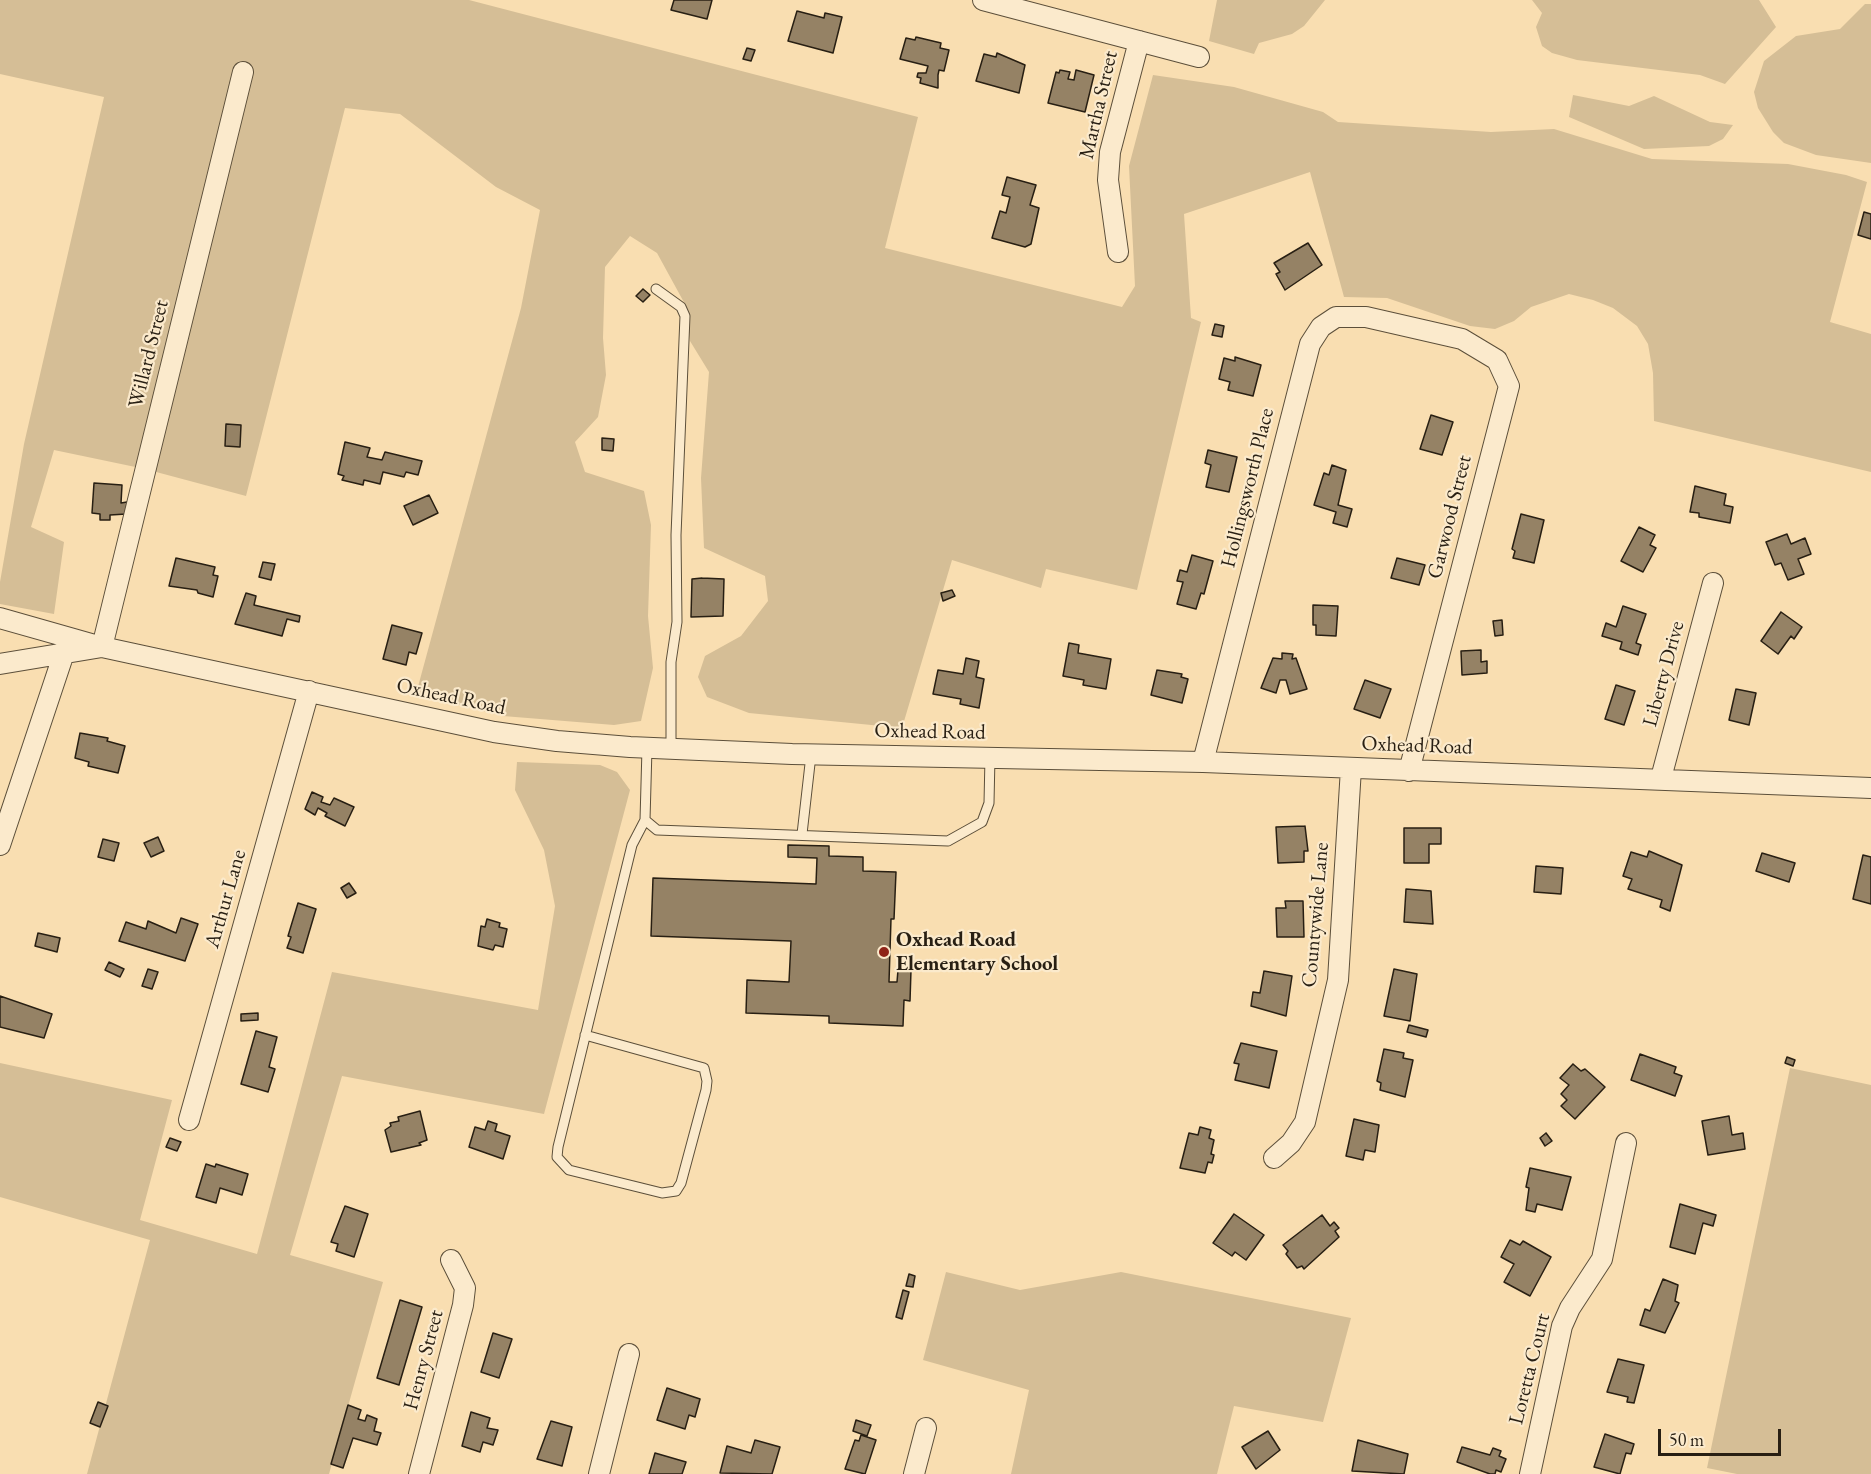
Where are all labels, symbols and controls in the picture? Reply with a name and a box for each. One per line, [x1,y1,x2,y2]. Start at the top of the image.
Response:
street label: Martha Street [1074,49,1124,161]
street label: Willard Street [123,297,175,411]
street label: Hollingsworth Place [1216,406,1280,570]
street label: Garwood Street [1422,453,1478,581]
street label: Liberty Drive [1638,618,1690,730]
street label: Oxhead Road [394,673,508,721]
street label: Oxhead Road [874,718,986,746]
street label: Oxhead Road [1361,731,1473,761]
street label: Countywide Lane [1297,841,1335,989]
street label: Arthur Lane [200,847,252,951]
place label: Oxhead Road Elementary School [896,927,1058,977]
marker: Oxhead Road Elementary School [877,945,891,959]
street label: Henry Street [399,1307,449,1413]
street label: Loretta Court [1504,1311,1556,1427]
scale bar [1661,1417,1784,1455]
text: 50 m [1669,1428,1704,1451]

